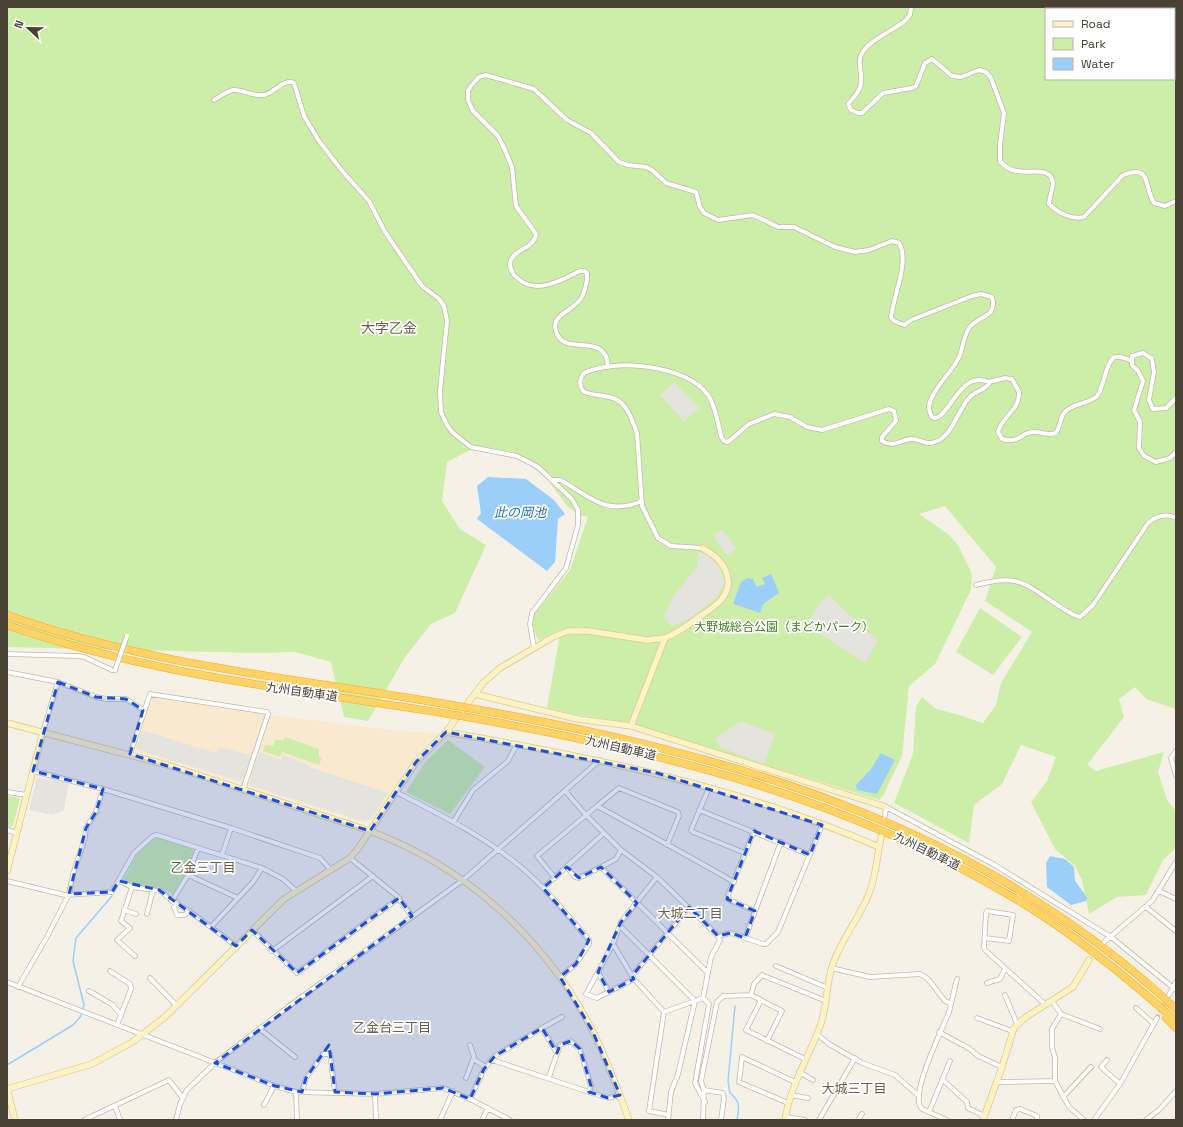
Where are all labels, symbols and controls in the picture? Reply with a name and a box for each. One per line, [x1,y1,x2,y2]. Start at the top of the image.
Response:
north arrow [8,8,48,48]
legend [1045,8,1175,80]
text: Road [1081,16,1110,32]
text: N [11,18,27,30]
text: Park [1081,36,1106,52]
text: Water [1081,56,1115,72]
district label: 大字乙金 [361,319,417,337]
water label: 此の岡池 [494,504,548,521]
park label: 大野城総合公園（まどかパーク） [694,619,874,635]
street label: 九州自動車道 [265,679,339,705]
street label: 九州自動車道 [584,732,658,764]
street label: 九州自動車道 [891,828,963,874]
district label: 乙金三丁目 [170,859,236,876]
district label: 大城二丁目 [657,905,723,922]
district label: 乙金台三丁目 [353,1019,431,1036]
district label: 大城三丁目 [821,1080,887,1097]

